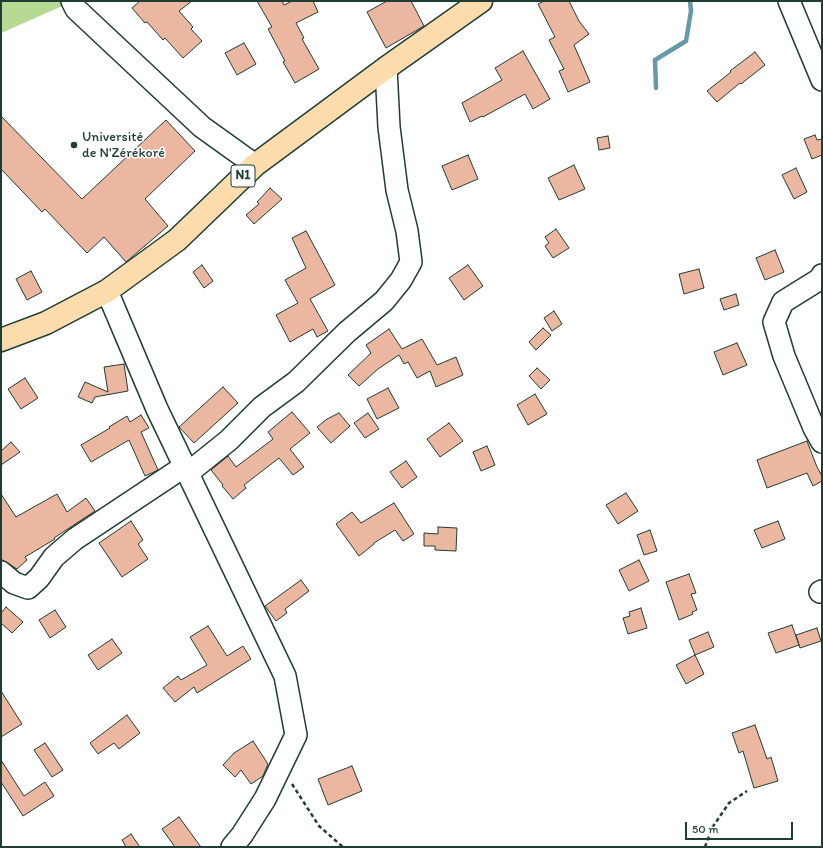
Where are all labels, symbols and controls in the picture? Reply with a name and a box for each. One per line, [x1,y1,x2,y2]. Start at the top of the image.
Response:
place label: Université de N'Zérékoré [82,129,165,162]
marker: Université de N'Zérékoré [69,140,79,150]
road number: N1 [231,165,255,187]
scale bar [687,814,795,840]
text: 50 m [692,822,718,836]

